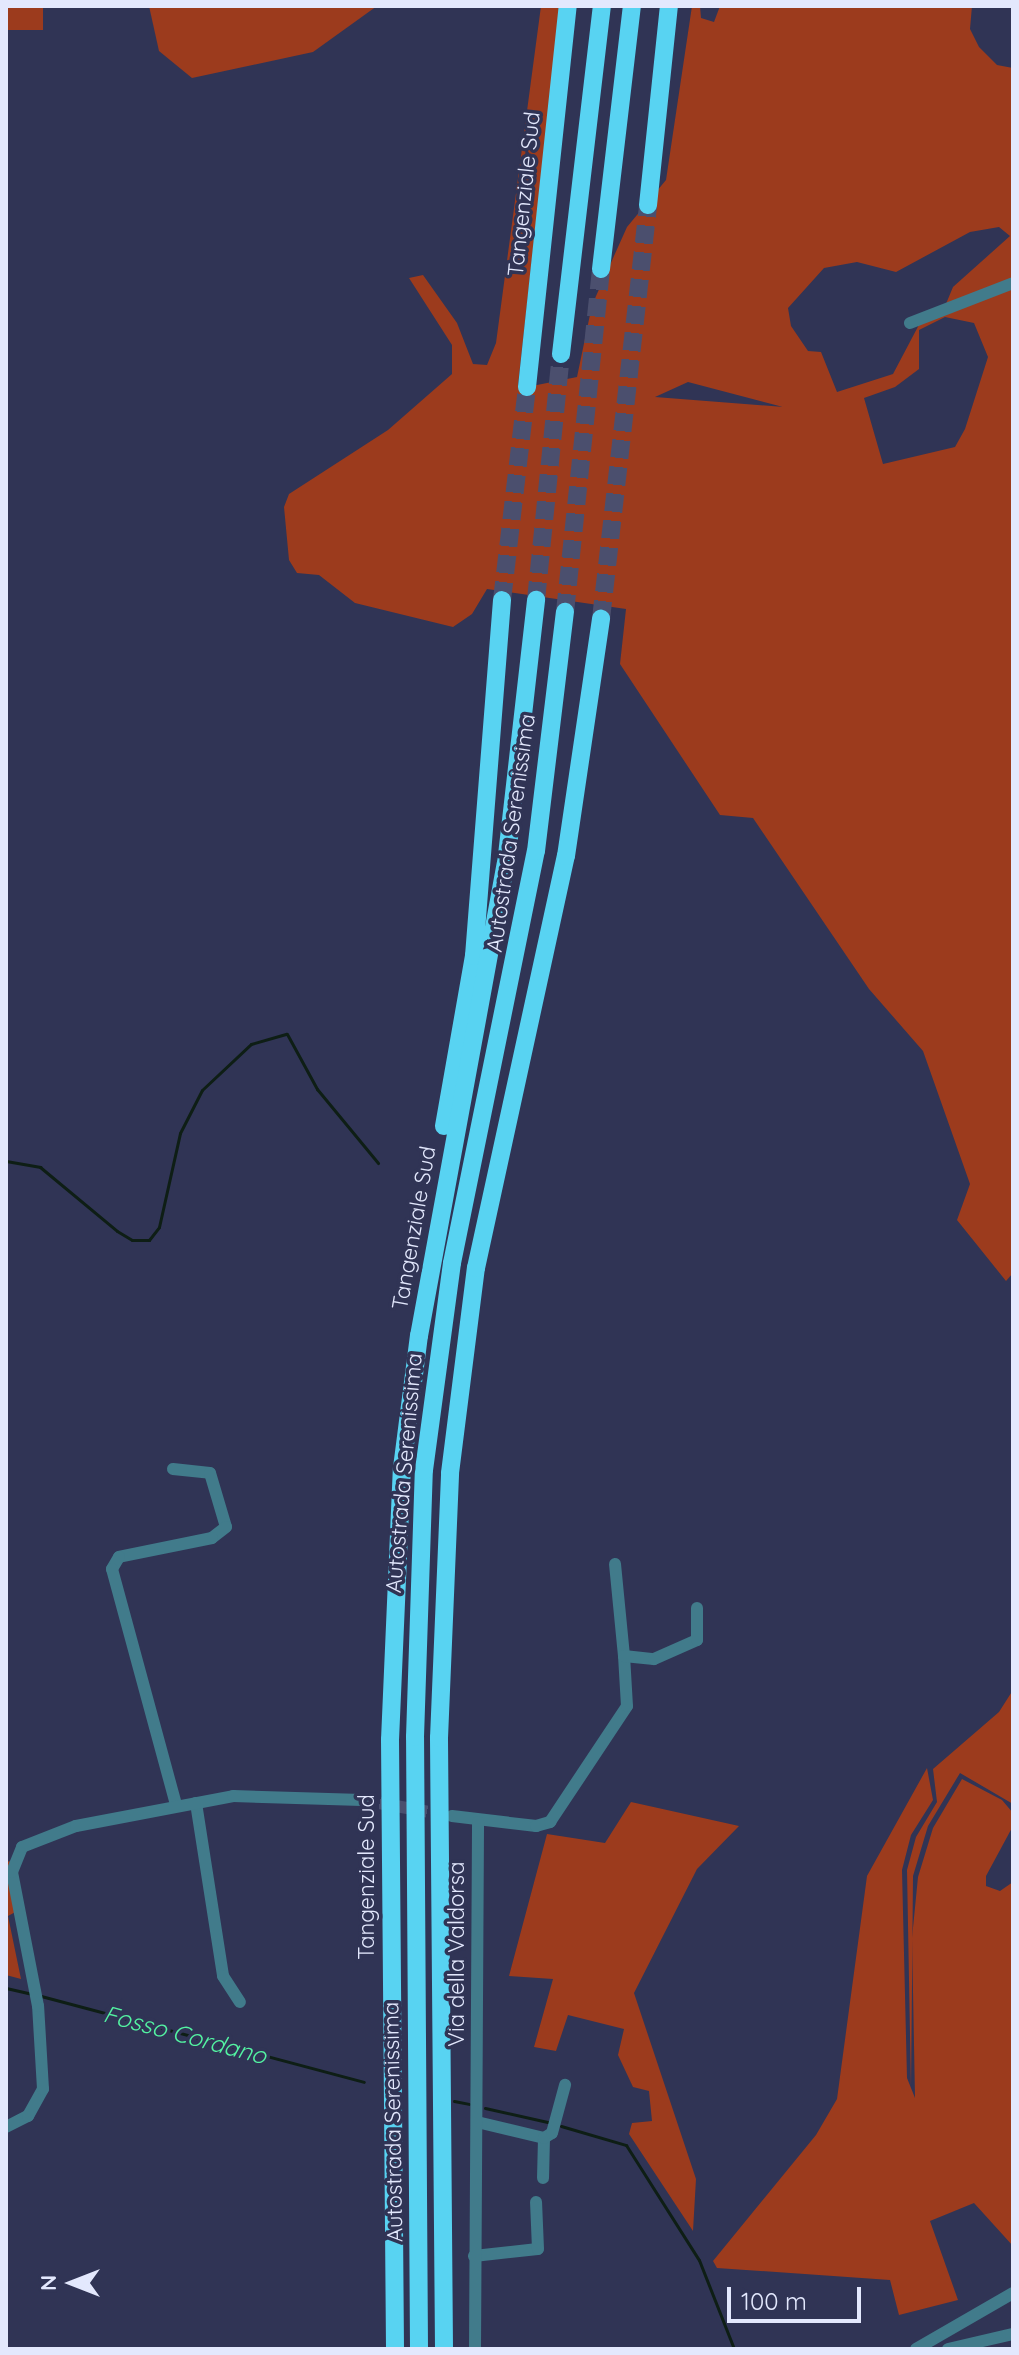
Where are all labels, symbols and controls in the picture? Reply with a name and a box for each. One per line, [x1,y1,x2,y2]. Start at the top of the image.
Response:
street label: Tangenziale Sud [502,110,546,278]
street label: Autostrada Serenissima [481,712,541,954]
street label: Tangenziale Sud [387,1144,441,1312]
street label: Autostrada Serenissima [380,1352,428,1594]
street label: Tangenziale Sud [354,1794,380,1960]
street label: Via della Valdorsa [444,1861,470,2047]
water label: Fosso Cordano [100,1999,270,2071]
street label: Autostrada Serenissima [378,2002,408,2242]
north arrow [32,2243,112,2323]
scale bar [731,2271,865,2321]
text: N [34,2275,62,2291]
text: 100 m [741,2286,807,2316]

